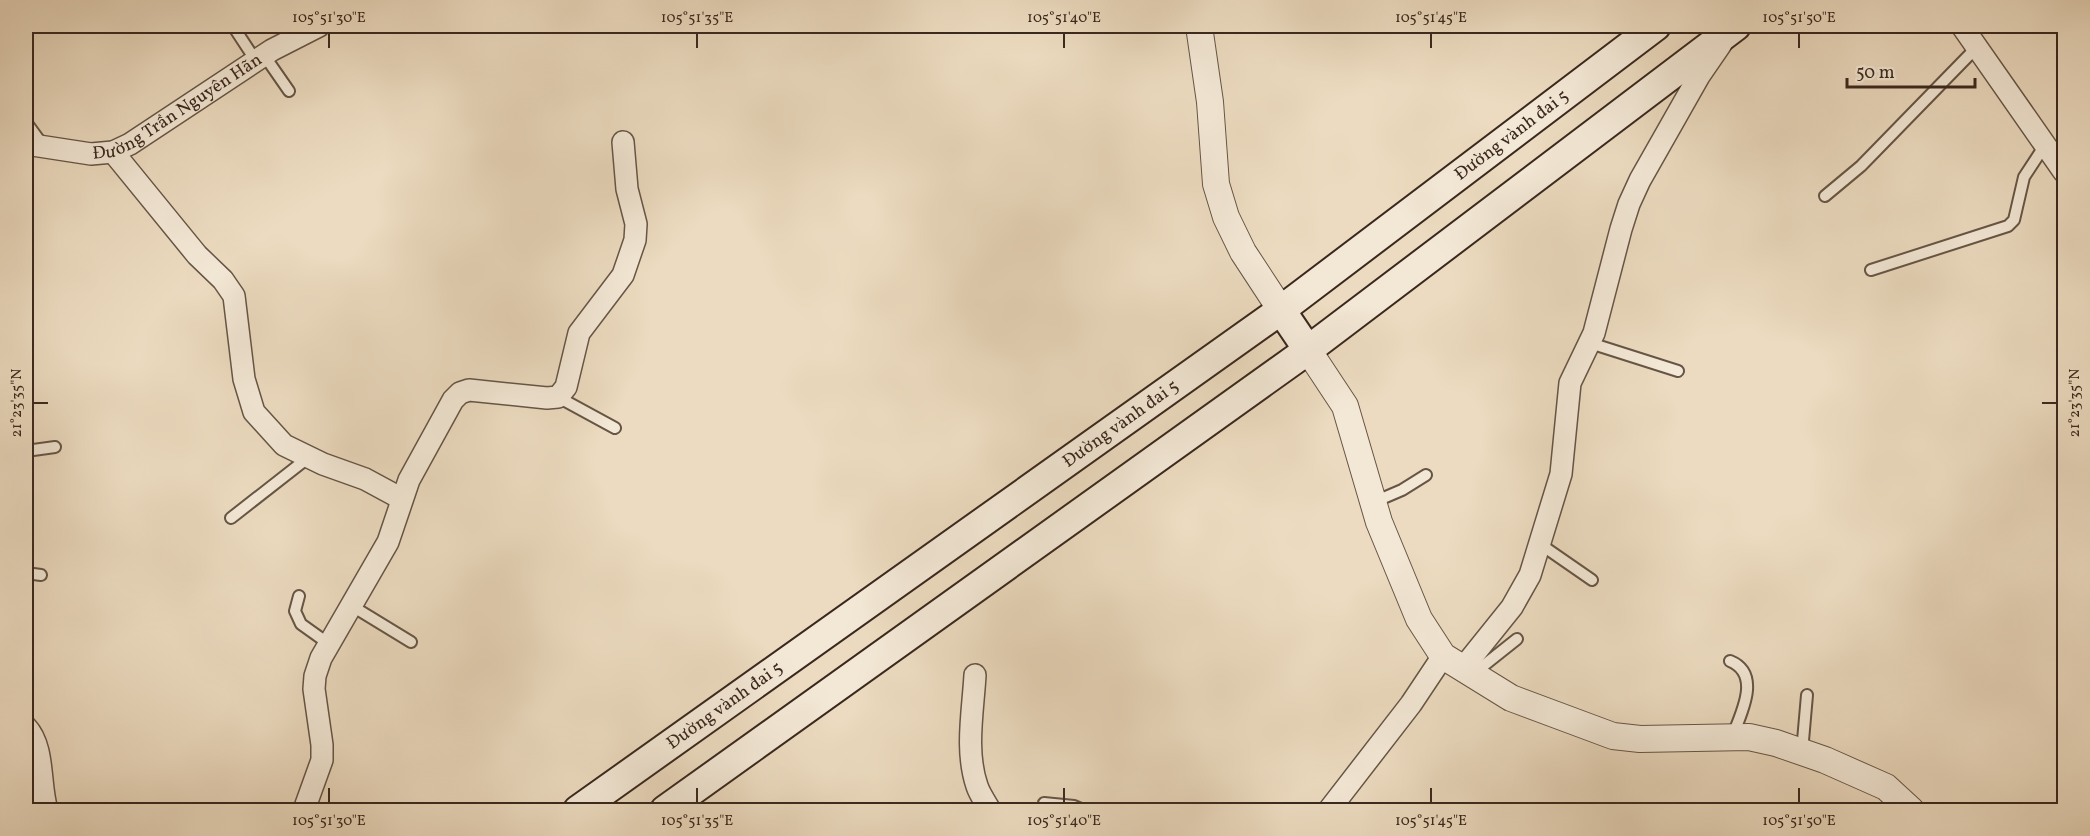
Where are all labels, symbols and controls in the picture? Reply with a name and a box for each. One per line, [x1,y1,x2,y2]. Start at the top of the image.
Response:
text: 105°51'30"E [292,8,366,29]
text: 105°51'35"E [661,8,733,29]
text: 105°51'40"E [1027,8,1101,29]
text: 105°51'45"E [1395,8,1467,29]
text: 105°51'50"E [1762,8,1836,29]
street label: Đường Trần Nguyên Hãn [91,47,267,166]
scale bar [1847,51,1974,89]
text: 50 m [1856,61,1895,86]
street label: Đường vành đai 5 [1449,84,1574,187]
text: 21°23'35"N [7,369,28,437]
text: 21°23'35"N [2065,369,2086,437]
street label: Đường vành đai 5 [1058,374,1184,474]
street label: Đường vành đai 5 [662,656,788,756]
text: 105°51'30"E [292,811,366,832]
text: 105°51'35"E [661,811,733,832]
text: 105°51'40"E [1027,811,1101,832]
text: 105°51'45"E [1395,811,1467,832]
text: 105°51'50"E [1762,811,1836,832]

